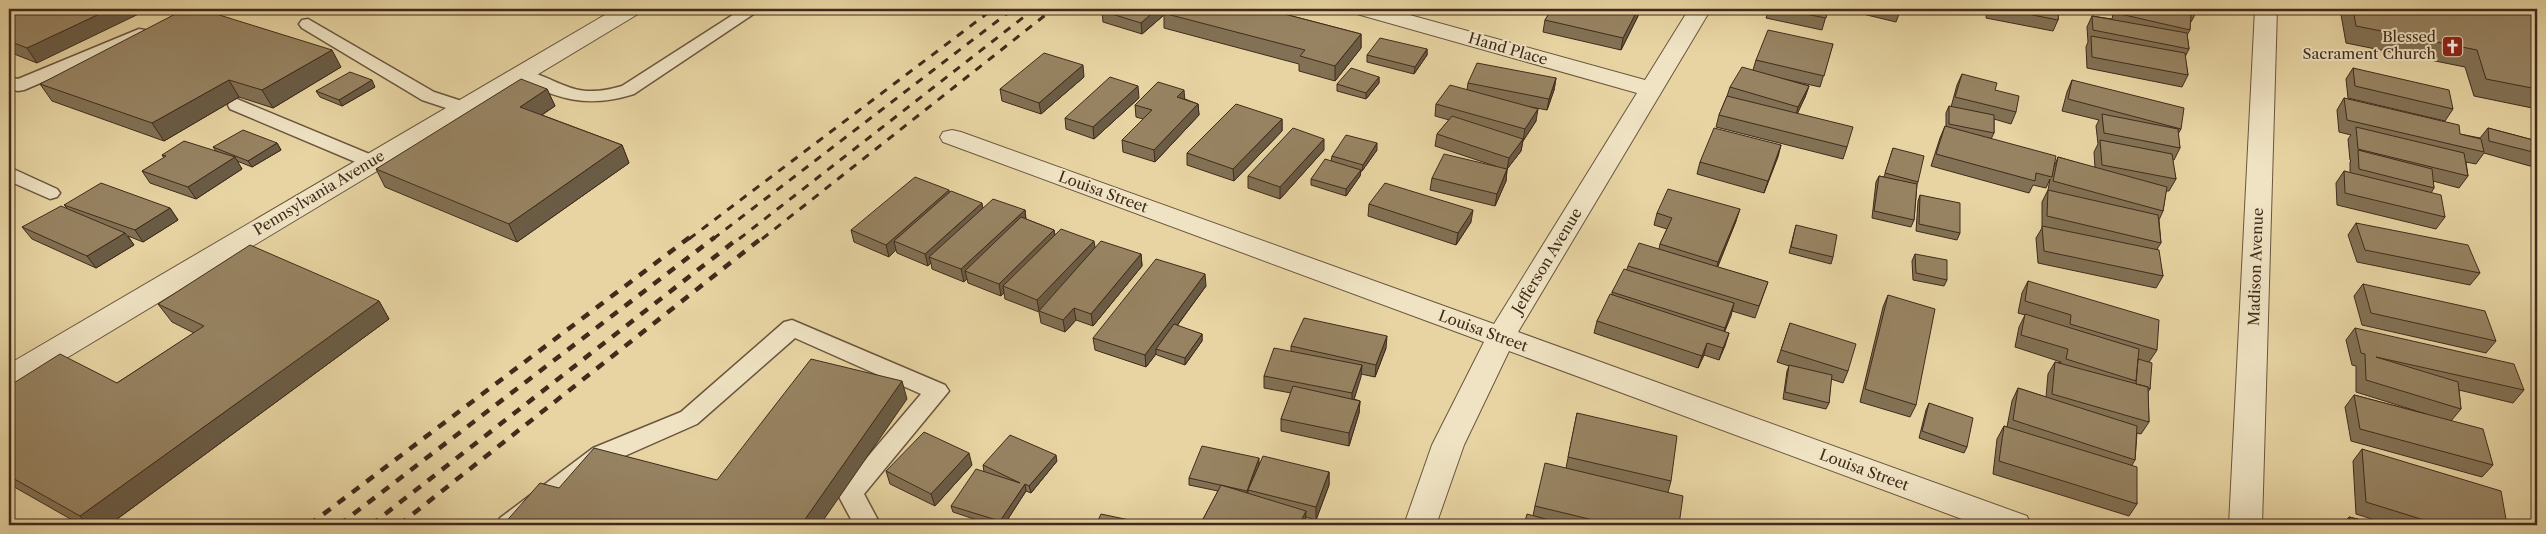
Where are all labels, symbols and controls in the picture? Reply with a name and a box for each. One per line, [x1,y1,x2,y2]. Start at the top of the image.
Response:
place label: Blessed Sacrament Church [2303,27,2437,63]
street label: Hand Place [1466,28,1550,69]
church icon: Blessed Sacrament Church [2440,34,2464,58]
street label: Pennsylvania Avenue [250,146,388,239]
street label: Louisa Street [1056,167,1151,217]
street label: Jefferson Avenue [1506,204,1586,319]
street label: Madison Avenue [2244,207,2267,327]
street label: Louisa Street [1436,306,1531,356]
street label: Louisa Street [1817,445,1912,495]

